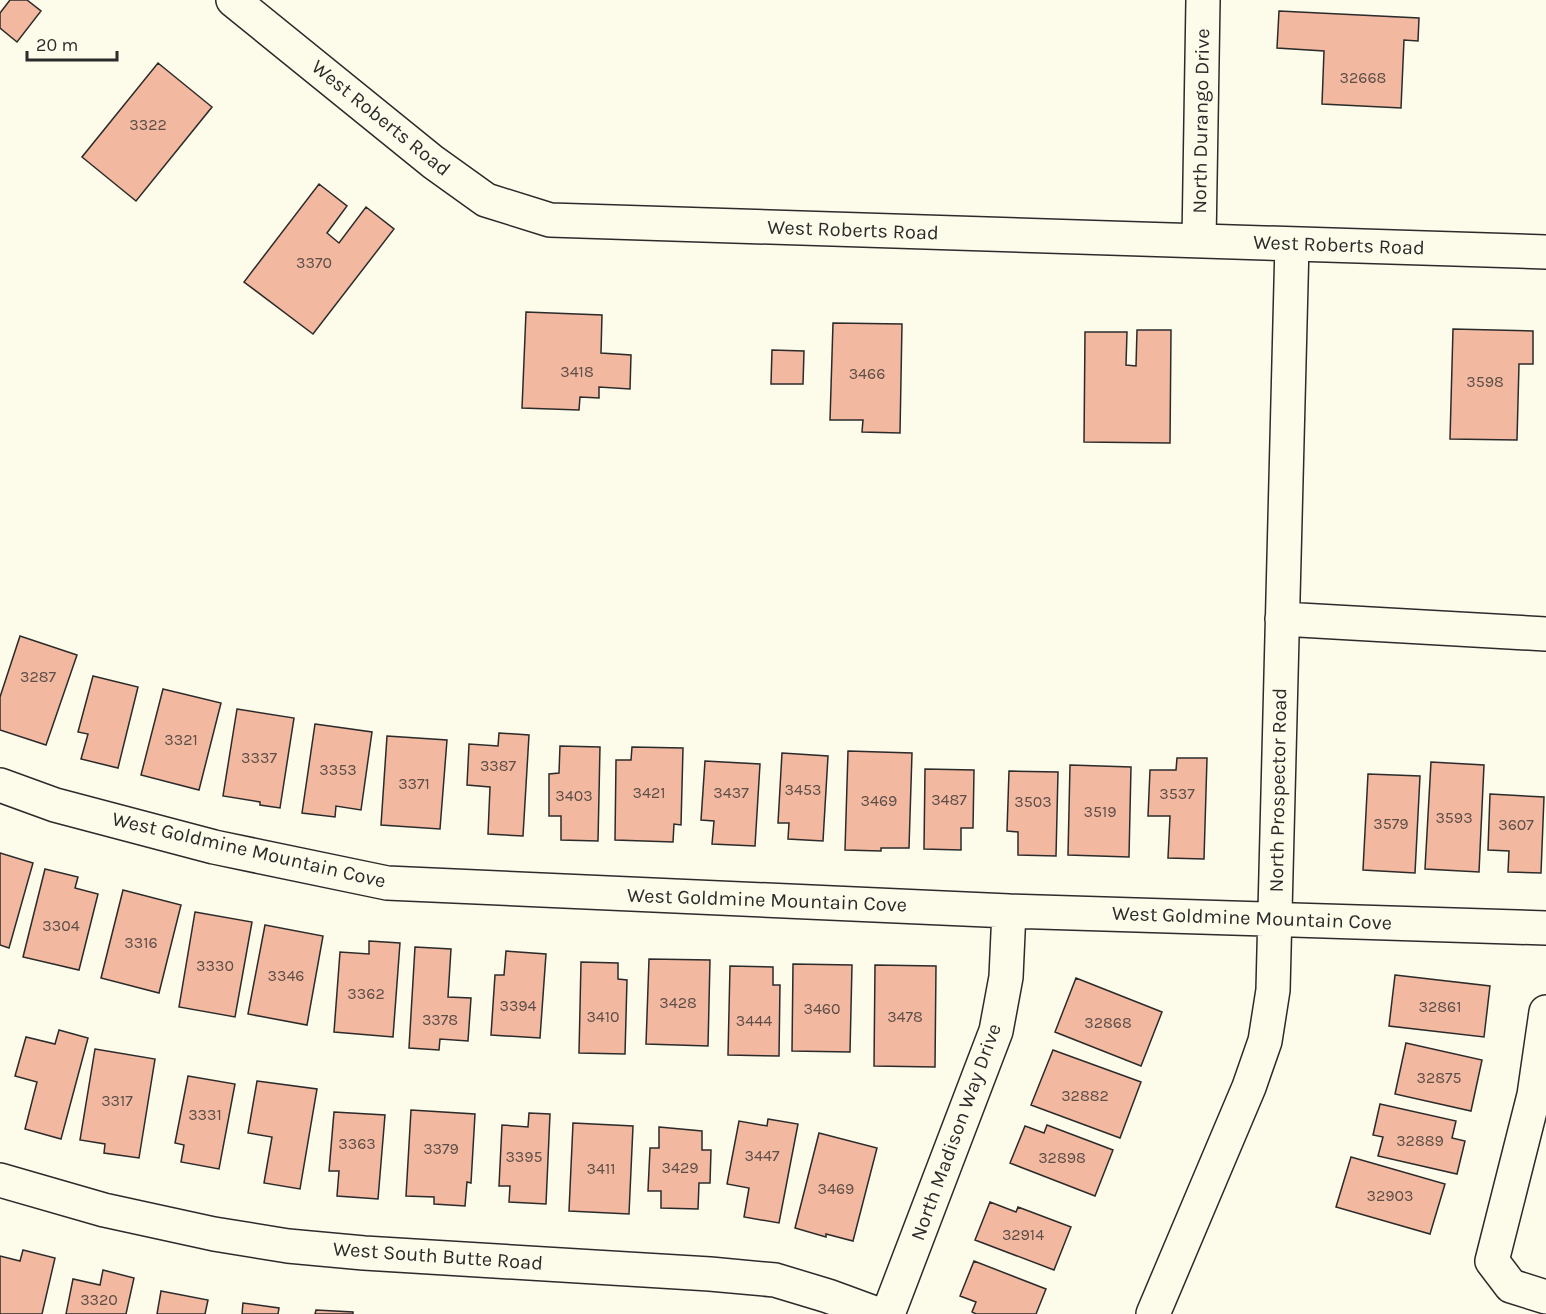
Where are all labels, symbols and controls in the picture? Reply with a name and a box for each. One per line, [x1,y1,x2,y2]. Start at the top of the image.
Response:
scale bar [27,24,117,62]
street label: North Durango Drive [1188,28,1214,214]
text: 20 m [36,34,78,56]
street label: West Roberts Road [307,55,455,181]
house number: 32668 [1340,68,1386,87]
house number: 3322 [129,115,167,134]
street label: West Roberts Road [767,216,939,244]
street label: West Roberts Road [1253,231,1425,259]
house number: 3370 [296,253,332,272]
house number: 3418 [560,362,594,381]
house number: 3466 [849,364,885,383]
house number: 3598 [1466,372,1504,391]
house number: 3287 [20,667,57,686]
street label: North Prospector Road [1265,687,1291,893]
house number: 3321 [164,730,198,749]
house number: 3337 [241,748,277,767]
house number: 3387 [480,756,517,775]
house number: 3353 [319,760,357,779]
house number: 3371 [398,774,430,793]
house number: 3453 [785,780,821,799]
house number: 3421 [633,783,665,802]
house number: 3437 [713,783,749,802]
house number: 3537 [1159,784,1195,803]
house number: 3403 [555,786,593,805]
house number: 3487 [931,790,967,809]
house number: 3469 [861,791,897,810]
house number: 3503 [1014,792,1052,811]
house number: 3519 [1083,802,1117,821]
street label: West Goldmine Mountain Cove [110,807,388,893]
house number: 3593 [1435,808,1473,827]
house number: 3579 [1373,814,1409,833]
house number: 3607 [1498,815,1534,834]
street label: West Goldmine Mountain Cove [627,884,907,916]
street label: West Goldmine Mountain Cove [1112,902,1392,934]
house number: 3304 [42,916,80,935]
house number: 3316 [124,933,158,952]
house number: 3330 [196,956,234,975]
house number: 3346 [268,966,305,985]
house number: 3362 [347,984,385,1003]
house number: 3428 [659,993,697,1012]
house number: 3394 [499,996,537,1015]
house number: 32861 [1419,997,1462,1016]
house number: 3460 [803,999,841,1018]
house number: 3410 [586,1007,620,1026]
house number: 3478 [887,1007,923,1026]
house number: 3378 [422,1010,458,1029]
house number: 3444 [736,1011,772,1030]
house number: 32868 [1084,1013,1132,1032]
street label: North Madison Way Drive [906,1020,1006,1244]
house number: 32875 [1416,1068,1462,1087]
house number: 32882 [1061,1086,1109,1105]
house number: 3317 [101,1091,133,1110]
house number: 3331 [188,1105,222,1124]
house number: 32889 [1396,1131,1444,1150]
house number: 3363 [338,1134,376,1153]
house number: 3379 [423,1139,459,1158]
house number: 3447 [745,1146,780,1165]
house number: 3395 [505,1147,543,1166]
house number: 32898 [1038,1148,1086,1167]
house number: 3429 [662,1158,698,1177]
house number: 3411 [587,1159,615,1178]
house number: 3469 [818,1179,854,1198]
house number: 32903 [1367,1186,1413,1205]
house number: 32914 [1002,1225,1044,1244]
street label: West South Butte Road [332,1237,544,1275]
house number: 3320 [80,1290,118,1309]

